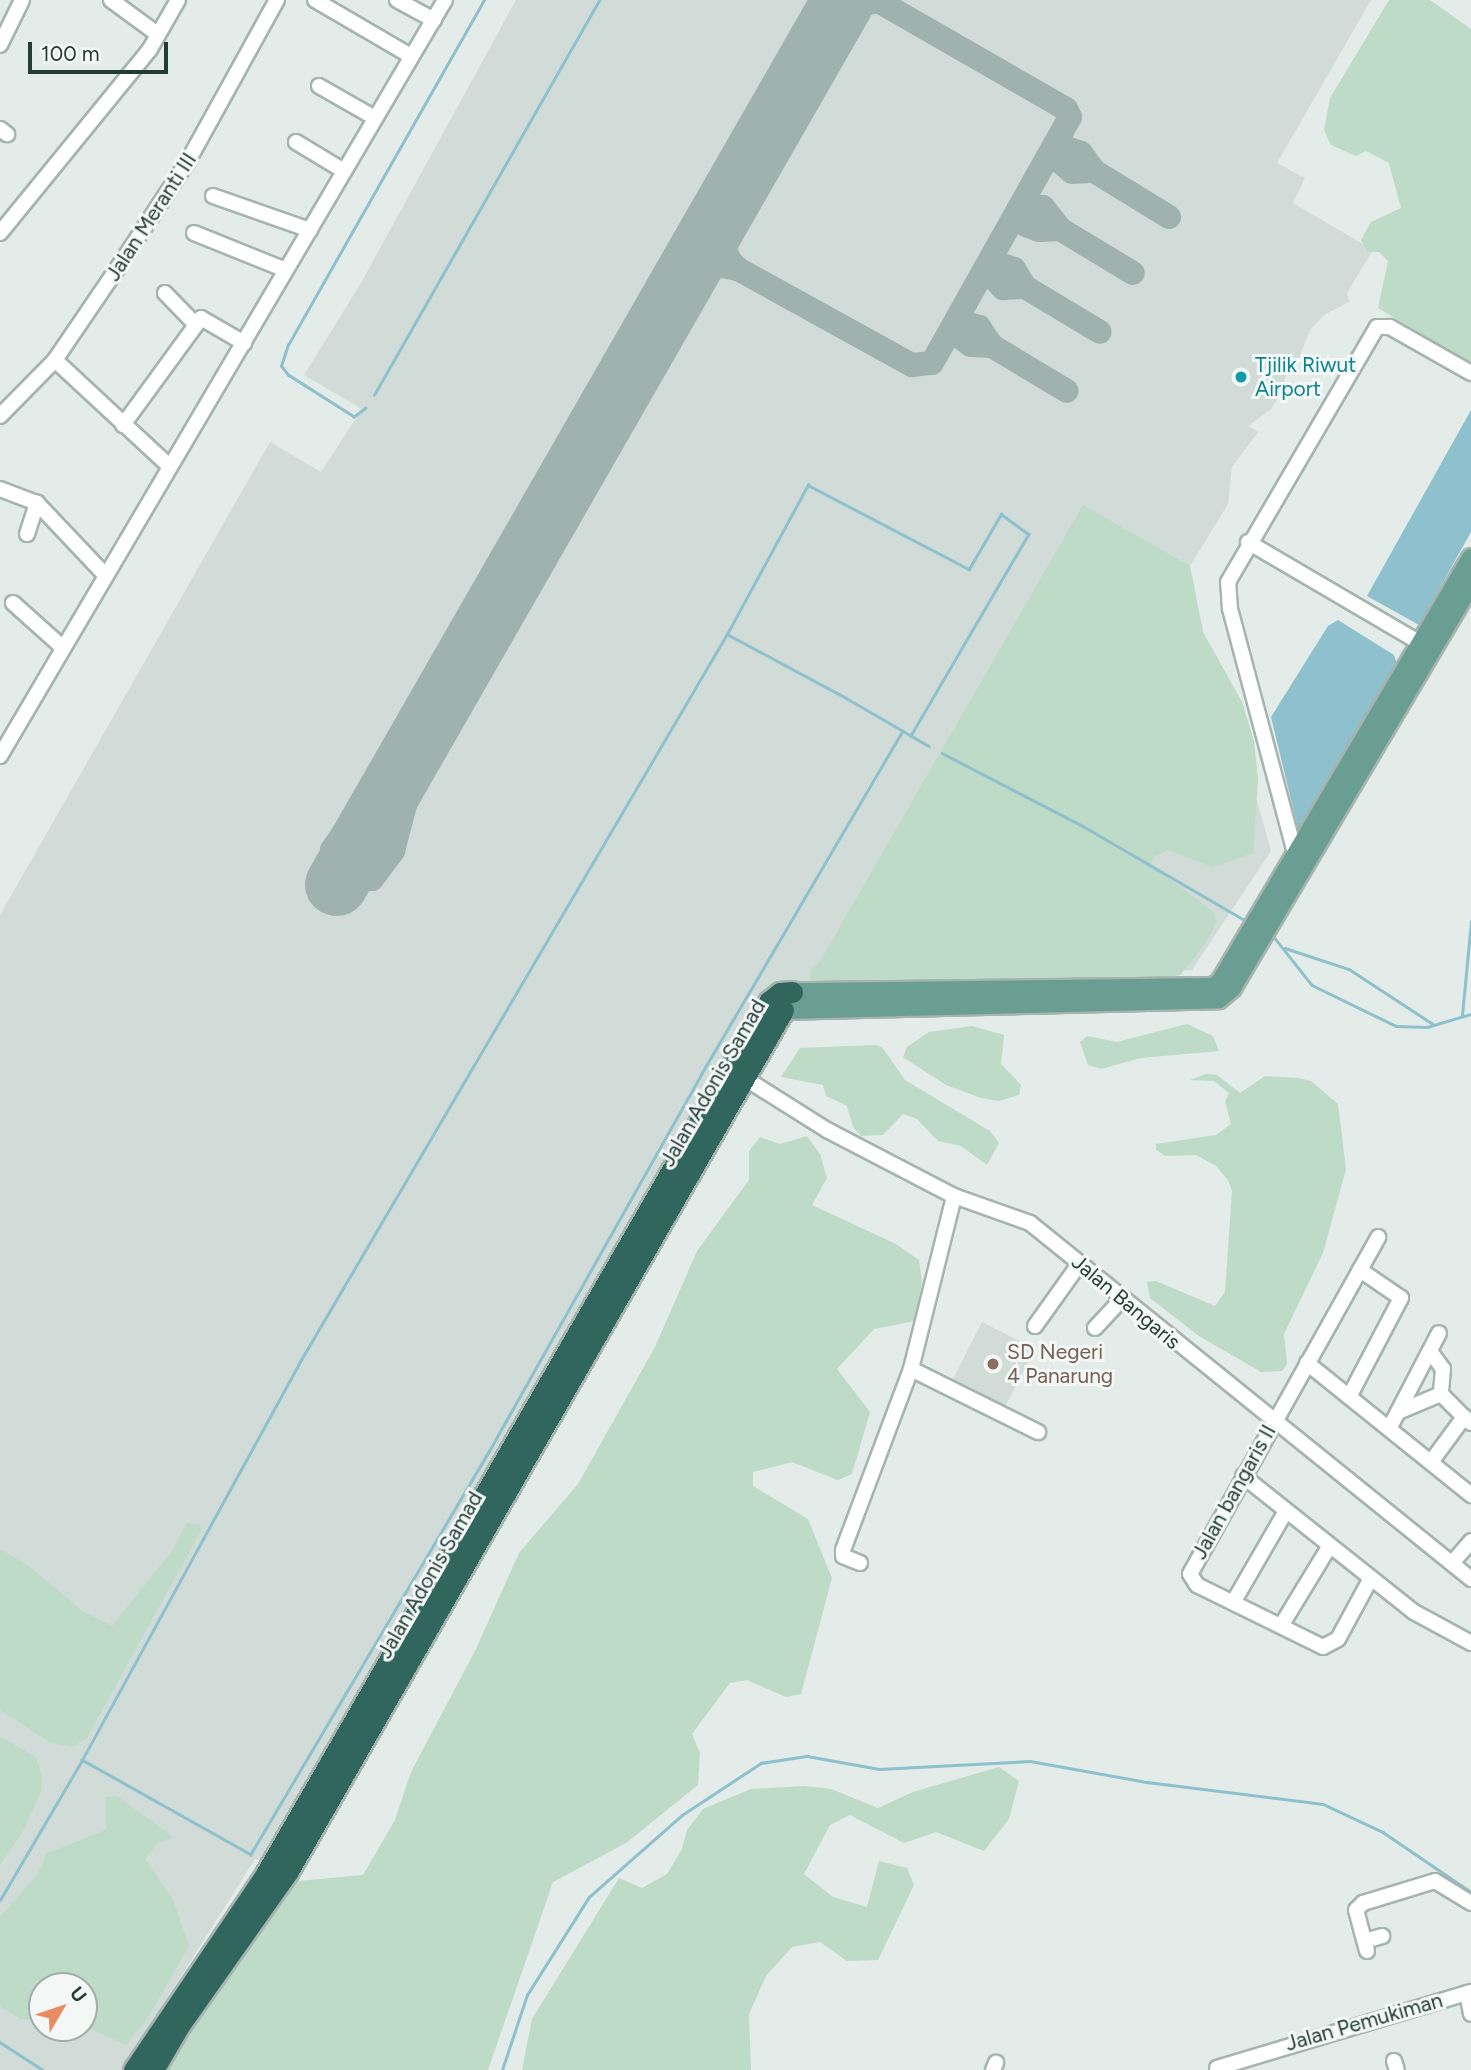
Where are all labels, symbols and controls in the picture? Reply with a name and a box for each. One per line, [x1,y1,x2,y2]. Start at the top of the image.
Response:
scale bar [32,28,172,72]
text: 100 m [41,41,100,66]
street label: Jalan Meranti III [100,148,202,286]
place label: Tjilik Riwut Airport [1255,352,1356,402]
marker: Tjilik Riwut Airport [1233,369,1249,385]
street label: Jalan Adonis Samad [655,995,771,1171]
street label: Jalan Bangaris [1067,1249,1185,1355]
place label: SD Negeri 4 Panarung [1007,1339,1113,1389]
marker: SD Negeri 4 Panarung [985,1356,1001,1372]
street label: Jalan bangaris II [1187,1420,1281,1564]
street label: Jalan Adonis Samad [372,1487,488,1663]
north arrow [28,1972,98,2042]
text: U [65,1982,91,2007]
street label: Jalan Pemukiman [1283,1988,1445,2056]

